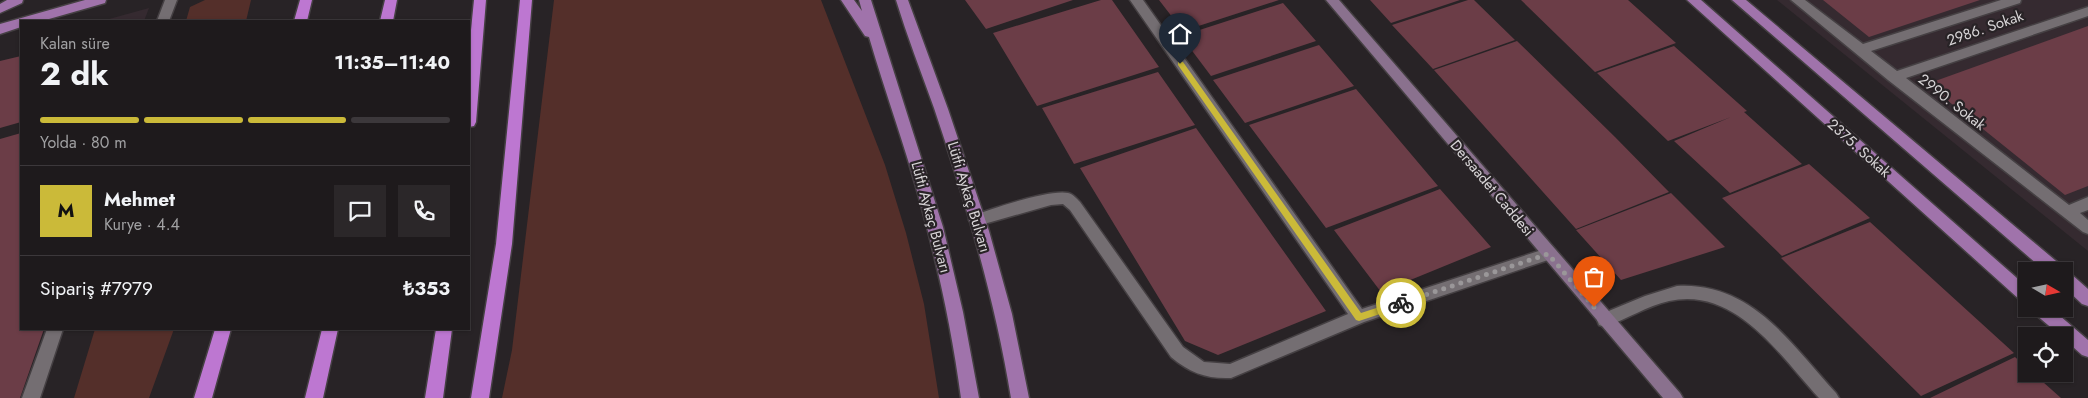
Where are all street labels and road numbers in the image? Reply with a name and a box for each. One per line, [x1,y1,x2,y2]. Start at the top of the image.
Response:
street label: 2986. Sokak [1944,4,2027,51]
street label: 2990. Sokak [1913,69,1991,136]
street label: 2375. Sokak [1822,114,1896,183]
street label: Dersaadet Caddesi [1445,135,1539,241]
street label: Lütfi Aykaç Bulvarı [942,139,996,255]
street label: Lüfti Aykaç Bulvarı [906,159,956,275]

